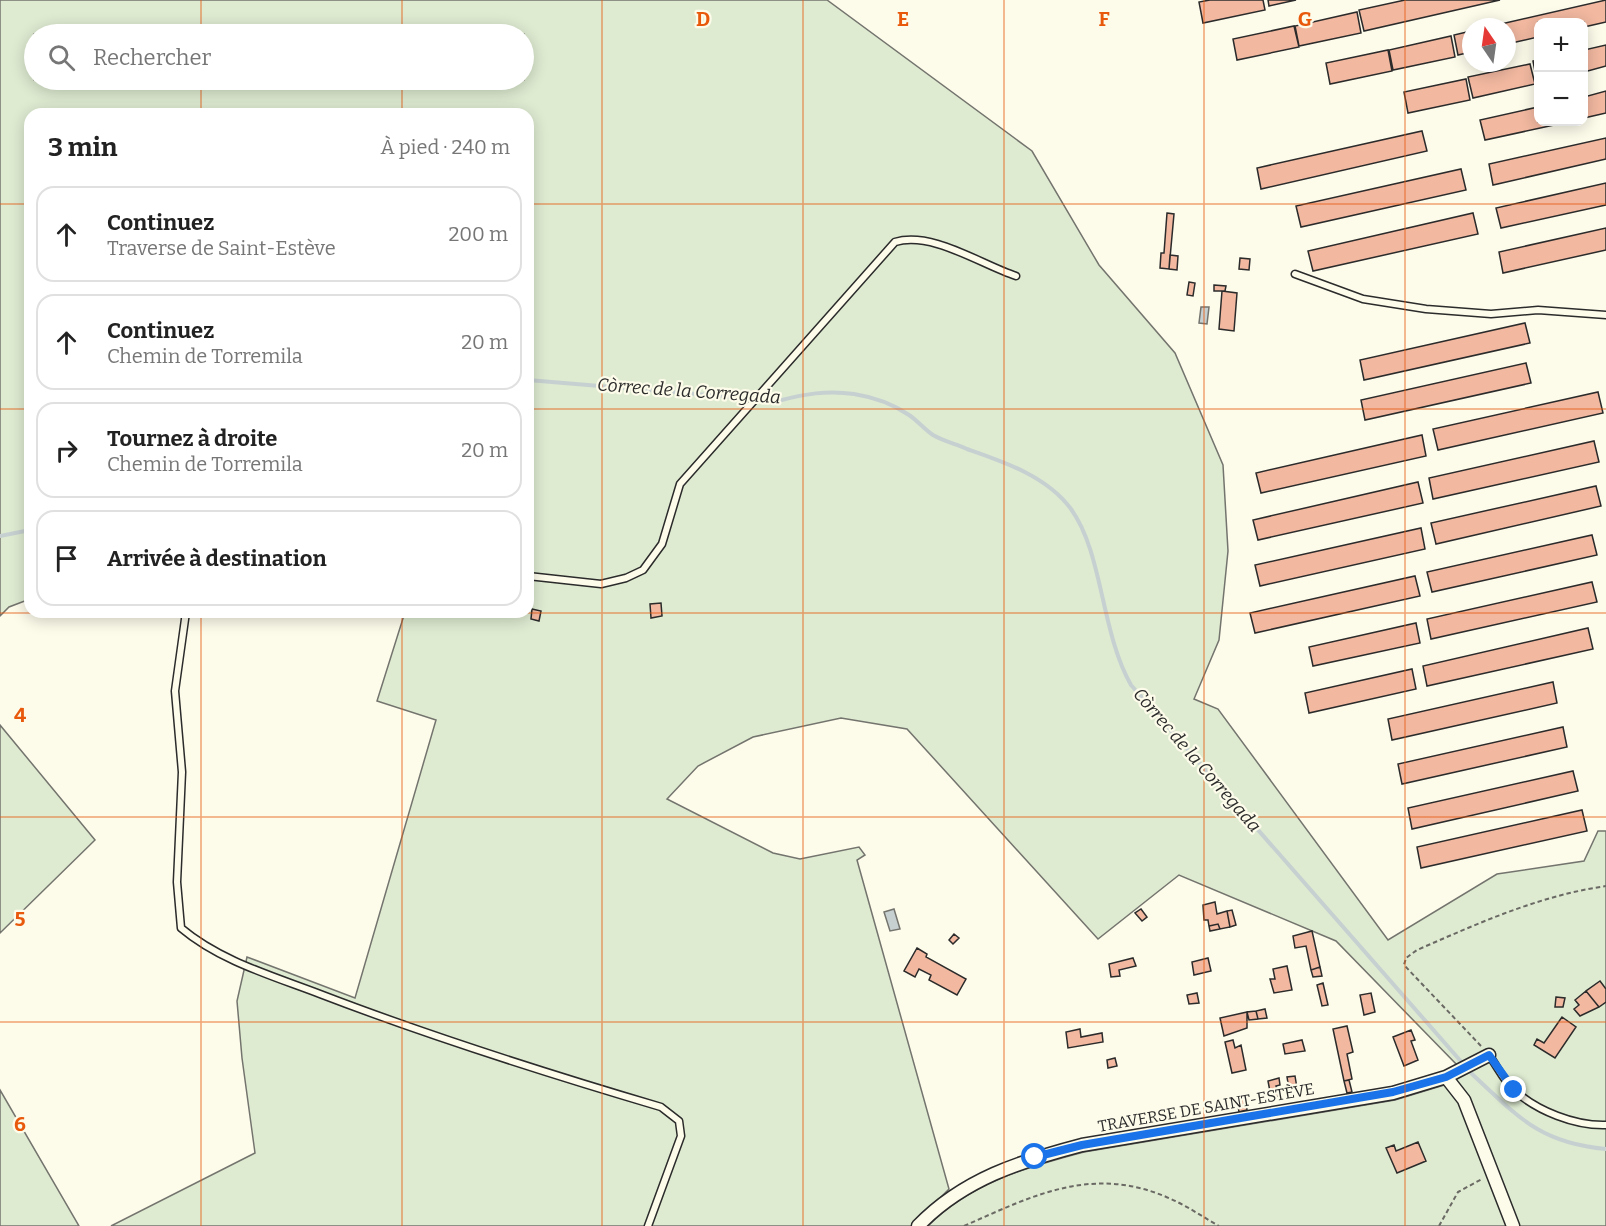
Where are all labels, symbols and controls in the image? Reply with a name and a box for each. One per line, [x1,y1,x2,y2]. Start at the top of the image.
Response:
text: D [696,7,710,31]
text: E [897,7,909,31]
text: F [1098,7,1110,31]
text: G [1298,7,1312,31]
north arrow [1462,18,1516,72]
map controls [1534,18,1588,126]
button: + [1534,18,1588,72]
search box [24,24,534,90]
icon: search [45,41,78,74]
text: Rechercher [93,44,211,71]
button: − [1534,72,1588,126]
text: 3 min [48,132,117,163]
text: À pied · 240 m [380,135,510,159]
text: Continuez [107,209,214,236]
icon: ahead [50,218,83,251]
text: 200 m [448,222,508,246]
text: Traverse de Saint-Estève [107,236,336,260]
text: Continuez [107,317,214,344]
icon: ahead [50,326,83,359]
text: 20 m [461,330,508,354]
text: Chemin de Torremila [107,344,303,368]
water label: Còrrec de la Corregada [597,374,781,408]
text: Tournez à droite [107,425,277,452]
icon: right [50,434,83,467]
text: 20 m [461,438,508,462]
text: Chemin de Torremila [107,452,303,476]
icon: arrive [50,542,83,575]
text: Arrivée à destination [107,545,327,572]
water label: Còrrec de la Corregada [1128,683,1266,837]
text: 4 [14,703,26,727]
text: 5 [15,907,26,931]
route end [1500,1076,1526,1102]
street label: TRAVERSE DE SAINT-ESTÈVE [1096,1078,1316,1136]
text: 6 [14,1112,26,1136]
route start [1021,1143,1047,1169]

